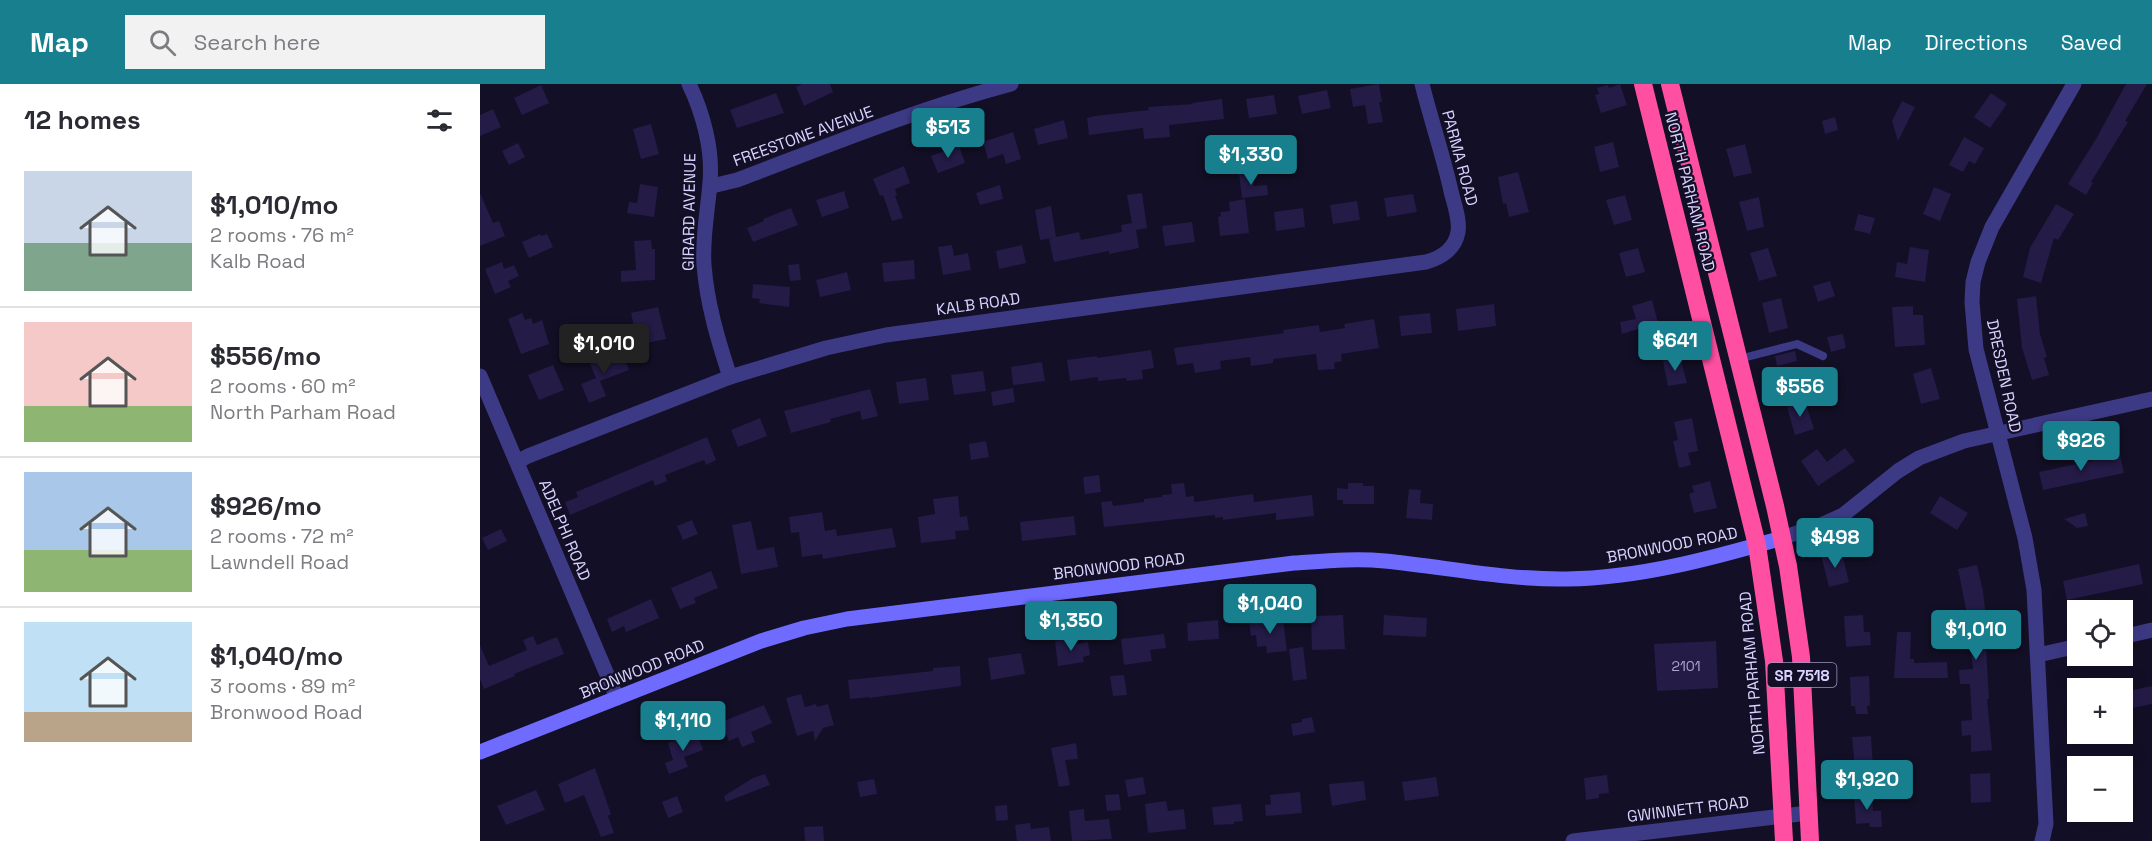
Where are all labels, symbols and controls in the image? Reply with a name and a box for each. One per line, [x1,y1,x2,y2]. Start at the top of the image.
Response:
search box [125,15,545,69]
text: Map [30,24,89,60]
icon: search [146,26,179,59]
text: Search here [194,28,321,56]
text: Map [1848,29,1892,56]
text: Directions [1925,29,2028,56]
text: Saved [2061,29,2122,56]
street label: FREESTONE AVENUE [730,101,876,171]
text: 12 homes [24,103,141,137]
icon: filters [423,104,456,137]
pin: $513 [912,108,984,159]
street label: PARMA ROAD [1437,108,1483,208]
street label: NORTH PARHAM ROAD [1660,110,1720,274]
text: $513 [926,114,970,140]
pin: $1,330 [1202,135,1300,186]
text: $1,330 [1219,141,1283,167]
street label: GIRARD AVENUE [677,153,701,271]
text: $1,010/mo [210,188,339,222]
icon: home [72,195,144,267]
text: 2 rooms · 76 m² [210,222,354,248]
text: Kalb Road [210,248,306,274]
street label: KALB ROAD [935,288,1021,320]
street label: DRESDEN ROAD [1982,317,2026,435]
pin: $641 [1639,321,1711,372]
pin: $1,010 [555,324,653,375]
text: $641 [1652,327,1698,353]
text: $1,010 [573,330,635,356]
text: $556/mo [210,339,321,373]
icon: home [72,346,144,418]
pin: $556 [1764,367,1836,418]
text: 2 rooms · 60 m² [210,373,356,399]
text: $556 [1776,373,1824,399]
text: North Parham Road [210,399,396,425]
pin: $926 [2045,421,2117,472]
text: $926 [2057,427,2105,453]
street label: ADELPHI ROAD [534,476,596,584]
text: $926/mo [210,489,322,523]
icon: home [72,496,144,568]
pin: $498 [1799,518,1871,569]
street label: BRONWOOD ROAD [1605,522,1739,568]
text: 2 rooms · 72 m² [210,523,354,549]
text: $498 [1810,524,1860,550]
street label: BRONWOOD ROAD [1052,547,1186,585]
text: Lawndell Road [210,549,349,575]
pin: $1,040 [1221,584,1319,635]
text: $1,040 [1237,590,1303,616]
street label: NORTH PARHAM ROAD [1734,590,1770,756]
map controls [2067,600,2133,822]
button: locate [2067,600,2133,666]
pin: $1,350 [1022,601,1120,652]
text: $1,350 [1039,607,1103,633]
pin: $1,010 [1927,610,2025,661]
text: $1,010 [1945,616,2007,642]
street label: BRONWOOD ROAD [576,634,708,704]
text: $1,040/mo [210,639,343,673]
icon: home [72,646,144,718]
house number: 2101 [1671,657,1701,675]
road number: SR 7518 [1768,663,1836,687]
text: 3 rooms · 89 m² [210,673,355,699]
button: + [2067,678,2133,744]
text: Bronwood Road [210,699,363,725]
pin: $1,110 [634,701,732,752]
text: $1,110 [654,707,712,733]
button: − [2067,756,2133,822]
pin: $1,920 [1818,760,1916,811]
text: $1,920 [1835,766,1899,792]
street label: GWINNETT ROAD [1626,791,1750,827]

